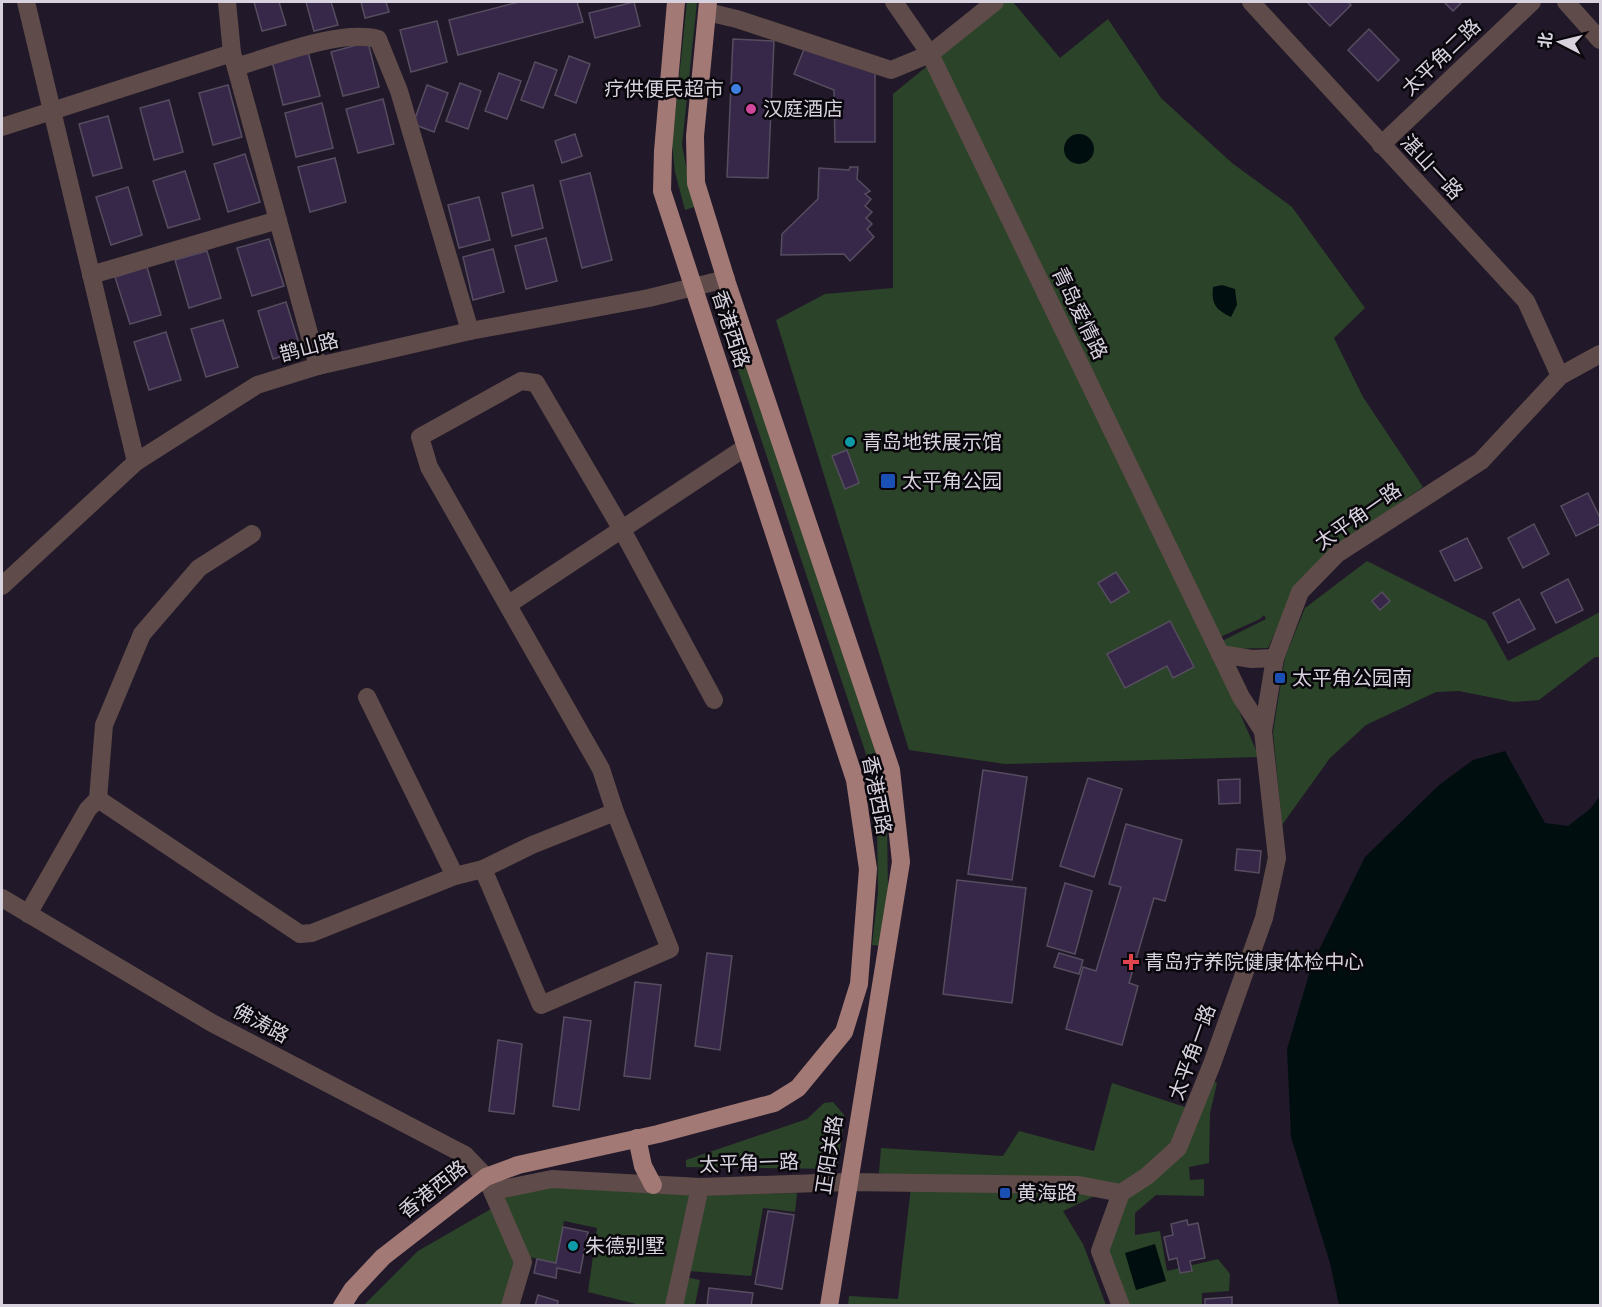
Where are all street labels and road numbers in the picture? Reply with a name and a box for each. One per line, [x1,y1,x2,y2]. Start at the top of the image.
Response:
street label: 太平角二路 [1397,14,1485,100]
street label: 湛山一路 [1396,130,1468,204]
street label: 青岛爱情路 [1047,263,1113,363]
street label: 香港西路 [707,287,755,371]
street label: 鹊山路 [277,328,341,366]
street label: 太平角一路 [1310,477,1406,555]
street label: 香港西路 [858,753,896,837]
street label: 佛涛路 [229,998,293,1048]
street label: 太平角一路 [1164,1001,1220,1103]
street label: 正阳关路 [811,1114,847,1196]
street label: 太平角一路 [699,1149,799,1177]
street label: 香港西路 [394,1155,472,1223]

